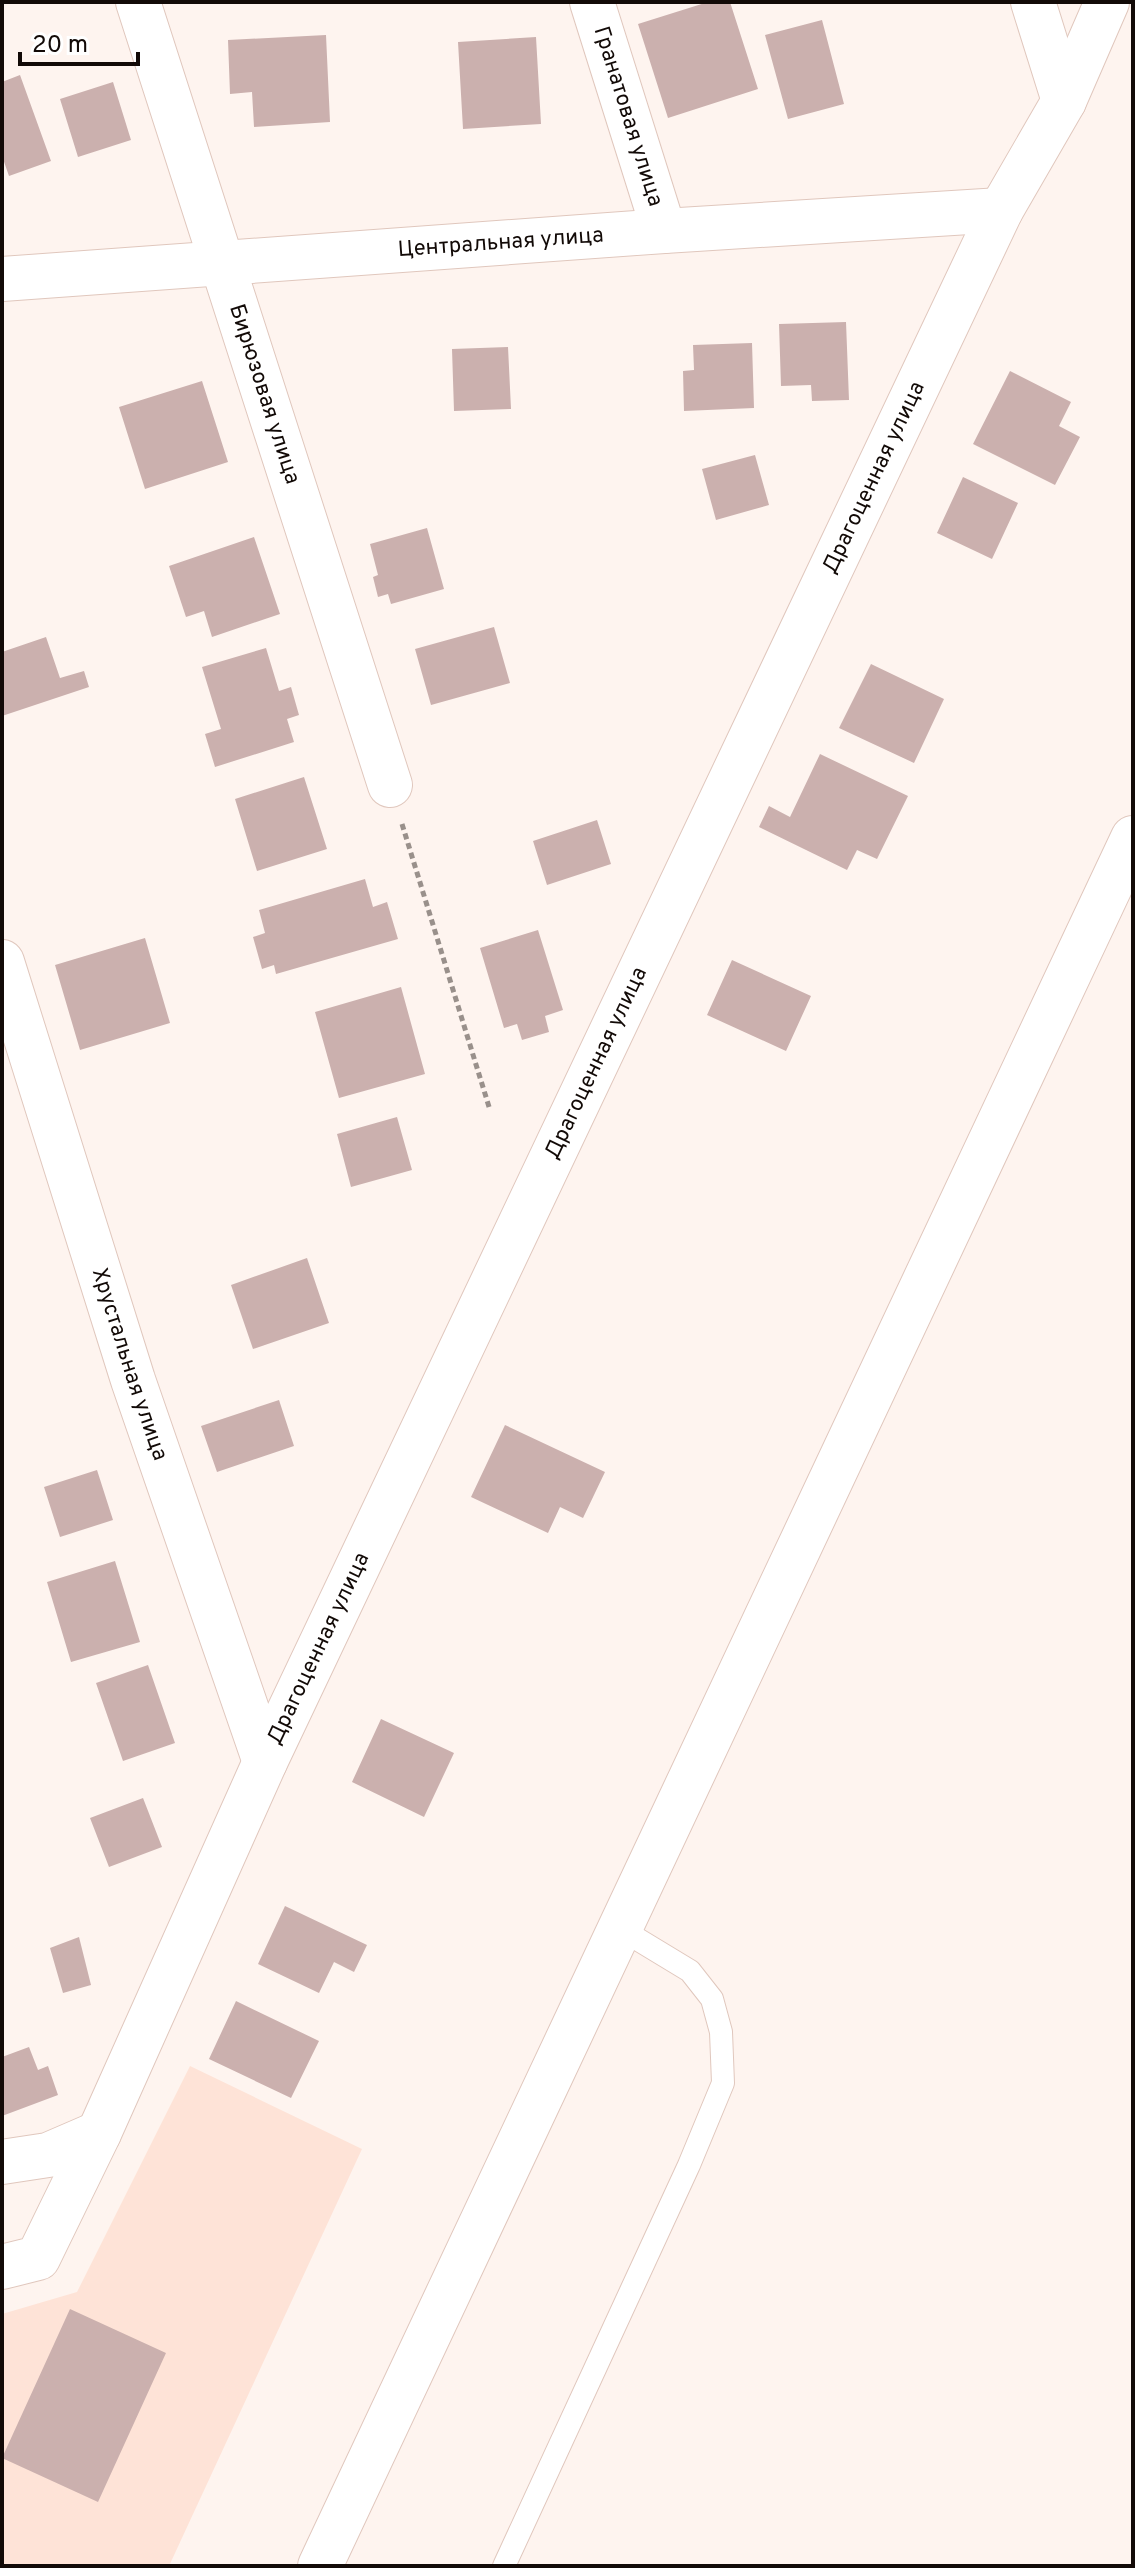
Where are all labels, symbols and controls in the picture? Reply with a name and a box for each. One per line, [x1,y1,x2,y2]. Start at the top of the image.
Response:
scale bar [20,16,138,66]
street label: Гранатовая улица [587,23,669,210]
text: 20 m [32,31,88,61]
street label: Центральная улица [397,222,605,264]
street label: Бирюзовая улица [223,301,306,488]
street label: Драгоценная улица [817,377,931,578]
street label: Драгоценная улица [539,963,653,1164]
street label: Хрустальная улица [85,1265,173,1464]
street label: Драгоценная улица [262,1548,376,1749]

